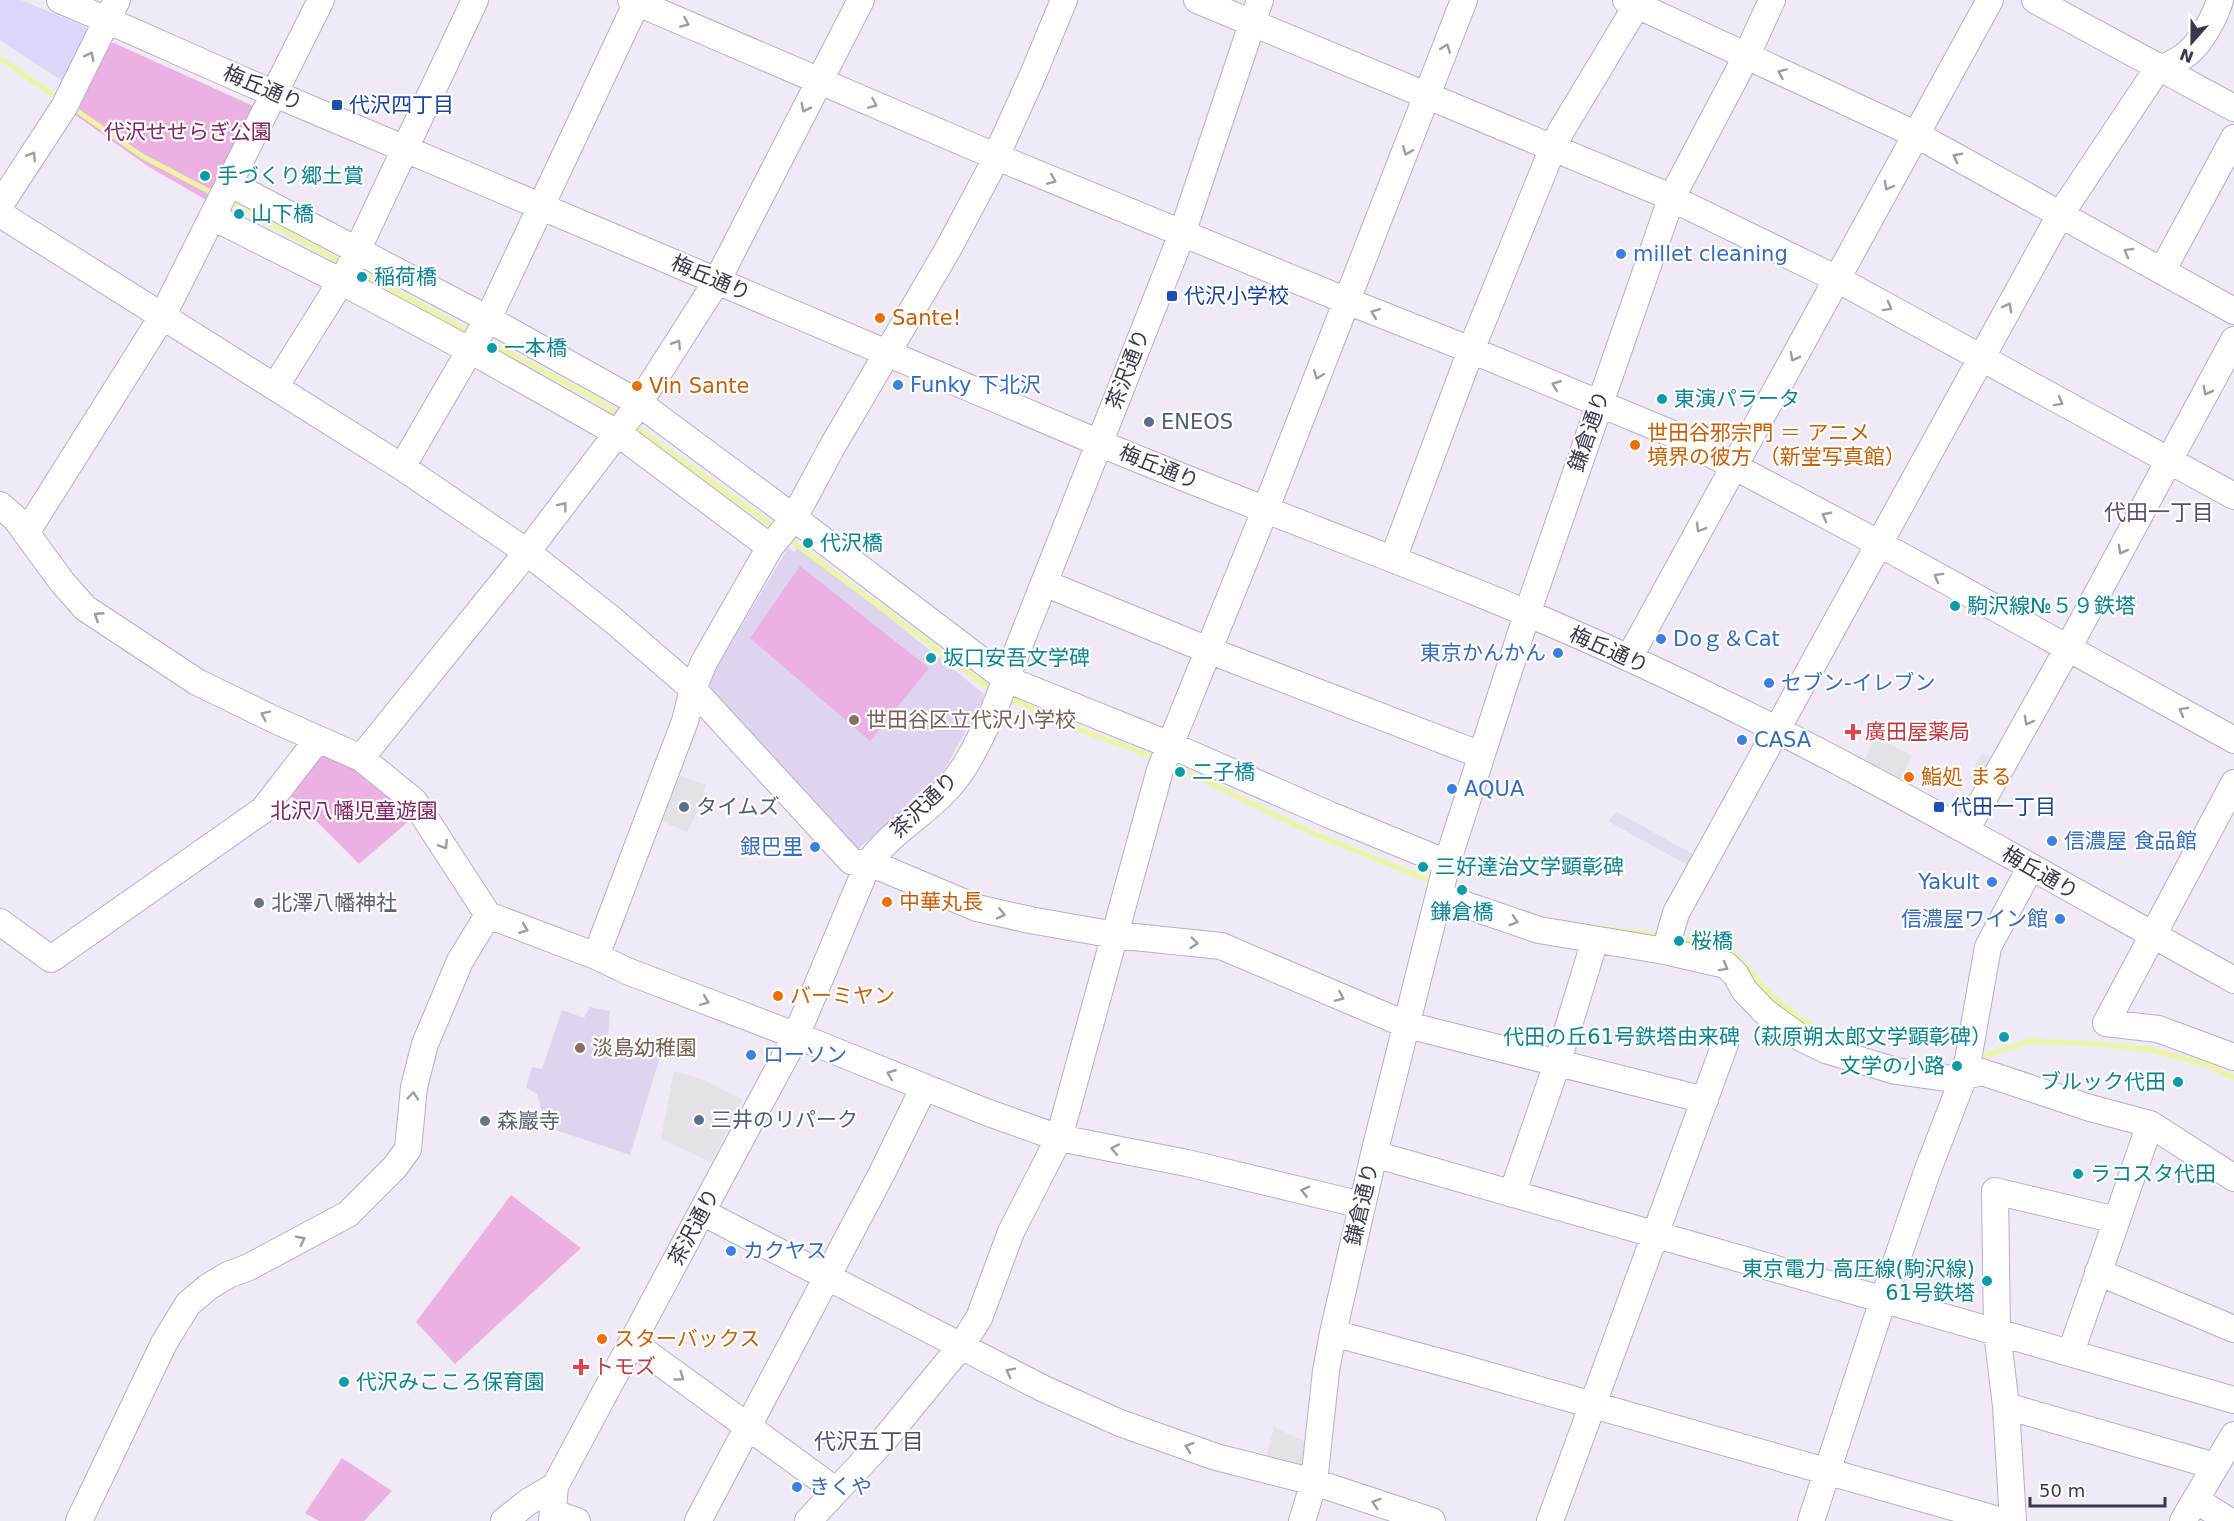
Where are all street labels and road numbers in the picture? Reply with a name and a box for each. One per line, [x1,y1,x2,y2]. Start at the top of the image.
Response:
street label: 梅丘通り [220,61,306,115]
street label: 梅丘通り [668,251,754,305]
street label: 茶沢通り [1102,325,1154,413]
street label: 鎌倉通り [1564,387,1614,475]
street label: 梅丘通り [1116,440,1202,494]
street label: 梅丘通り [1566,622,1652,678]
street label: 茶沢通り [885,767,963,843]
street label: 梅丘通り [1998,842,2082,904]
street label: 鎌倉通り [1341,1160,1383,1248]
street label: 茶沢通り [664,1184,724,1270]

